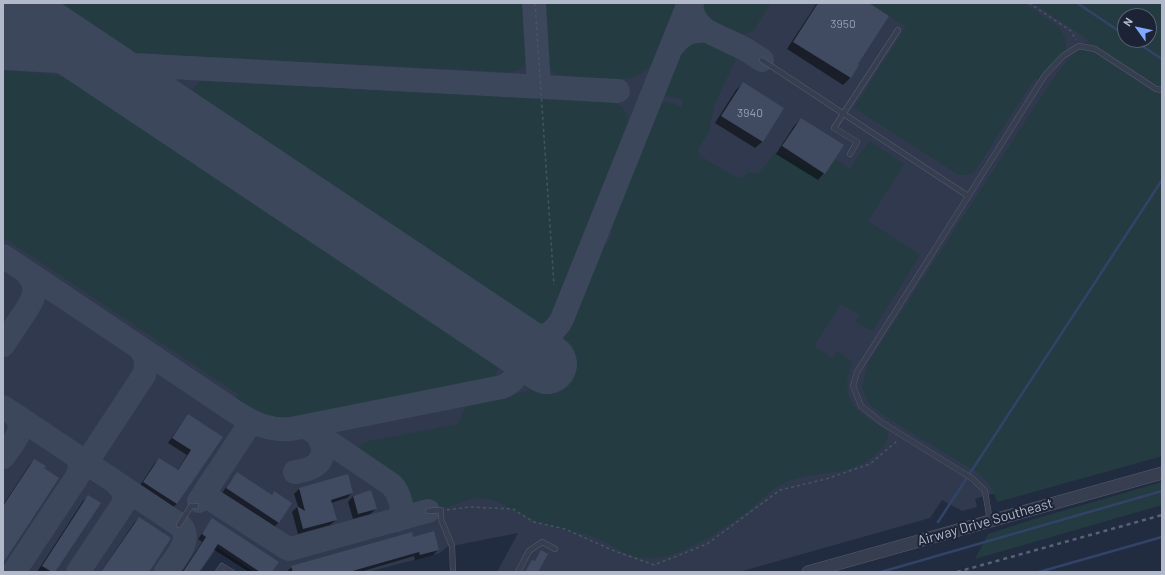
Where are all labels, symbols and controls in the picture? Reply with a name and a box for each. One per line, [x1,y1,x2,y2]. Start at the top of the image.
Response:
north arrow [1117,8,1157,48]
text: N [1120,15,1135,28]
house number: 3950 [830,17,856,31]
house number: 3940 [737,106,763,120]
street label: Airway Drive Southeast [915,495,1055,549]

